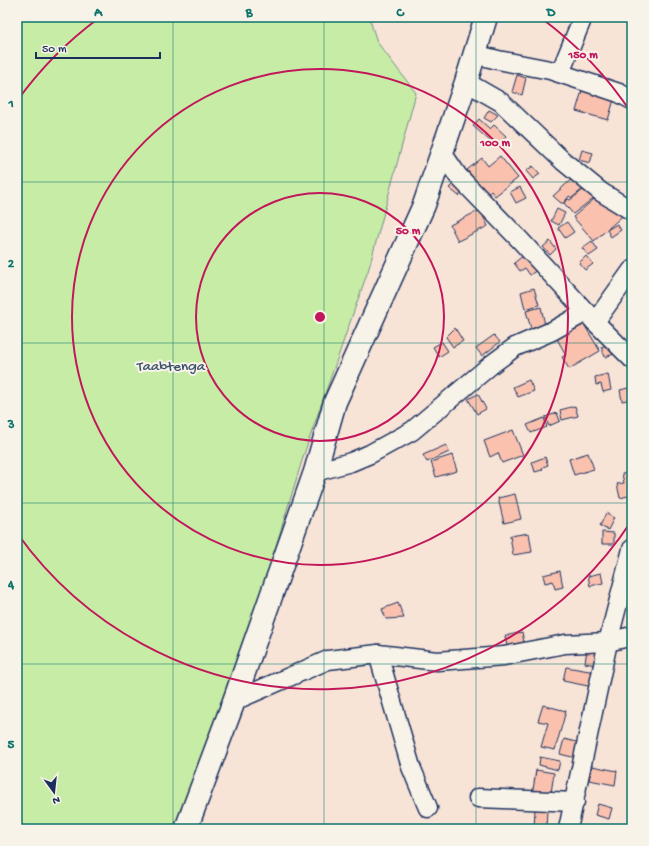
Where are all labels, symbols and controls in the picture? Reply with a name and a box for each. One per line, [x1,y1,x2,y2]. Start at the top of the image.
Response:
text: A [93,6,103,21]
text: B [245,6,254,21]
text: C [395,6,405,21]
text: D [546,6,556,21]
scale bar [36,34,160,60]
text: 50 m [42,43,67,57]
text: 150 m [567,49,598,63]
text: 1 [7,97,14,112]
text: 100 m [479,137,510,151]
text: 50 m [396,225,421,239]
text: 2 [8,257,15,272]
centre of rings [313,310,327,324]
park label: Taabtenga [136,358,206,376]
text: 3 [7,418,15,433]
text: 4 [7,578,15,593]
text: 5 [8,738,15,753]
north arrow [34,772,74,812]
text: N [51,793,61,806]

